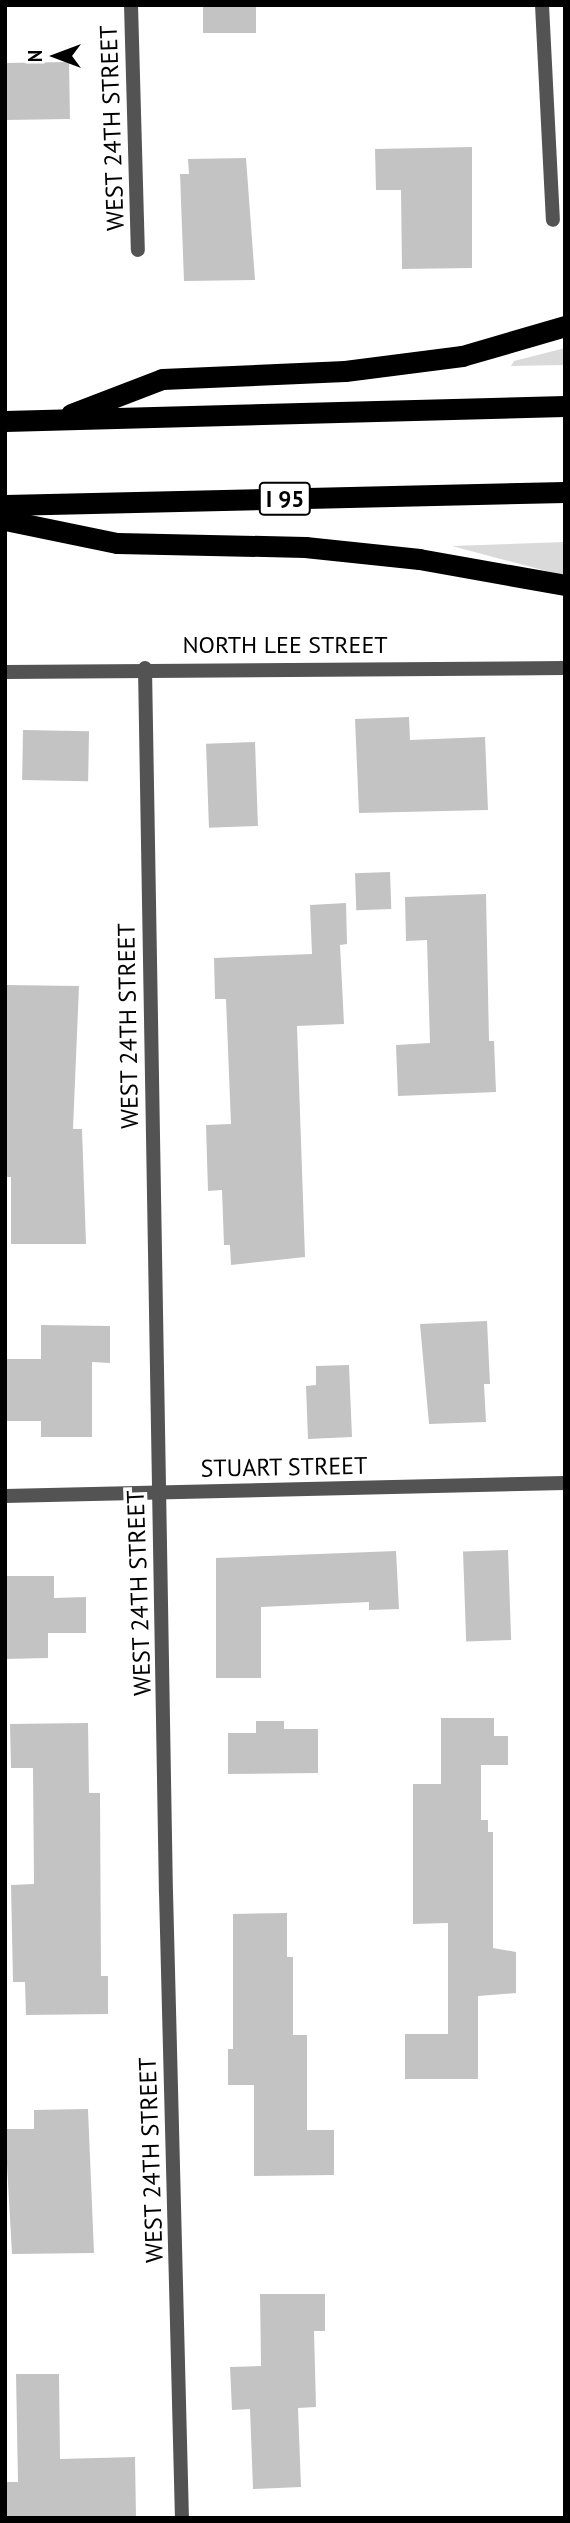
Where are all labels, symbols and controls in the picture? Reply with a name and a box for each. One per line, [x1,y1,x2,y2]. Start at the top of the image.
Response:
north arrow [21,21,91,91]
street label: WEST 24TH STREET [94,24,130,232]
text: N [23,50,47,62]
road number: I 95 [259,480,311,519]
street label: NORTH LEE STREET [182,631,388,659]
street label: WEST 24TH STREET [112,922,144,1130]
street label: STUART STREET [200,1451,368,1483]
street label: WEST 24TH STREET [121,1489,157,1697]
street label: WEST 24TH STREET [133,2056,169,2264]

